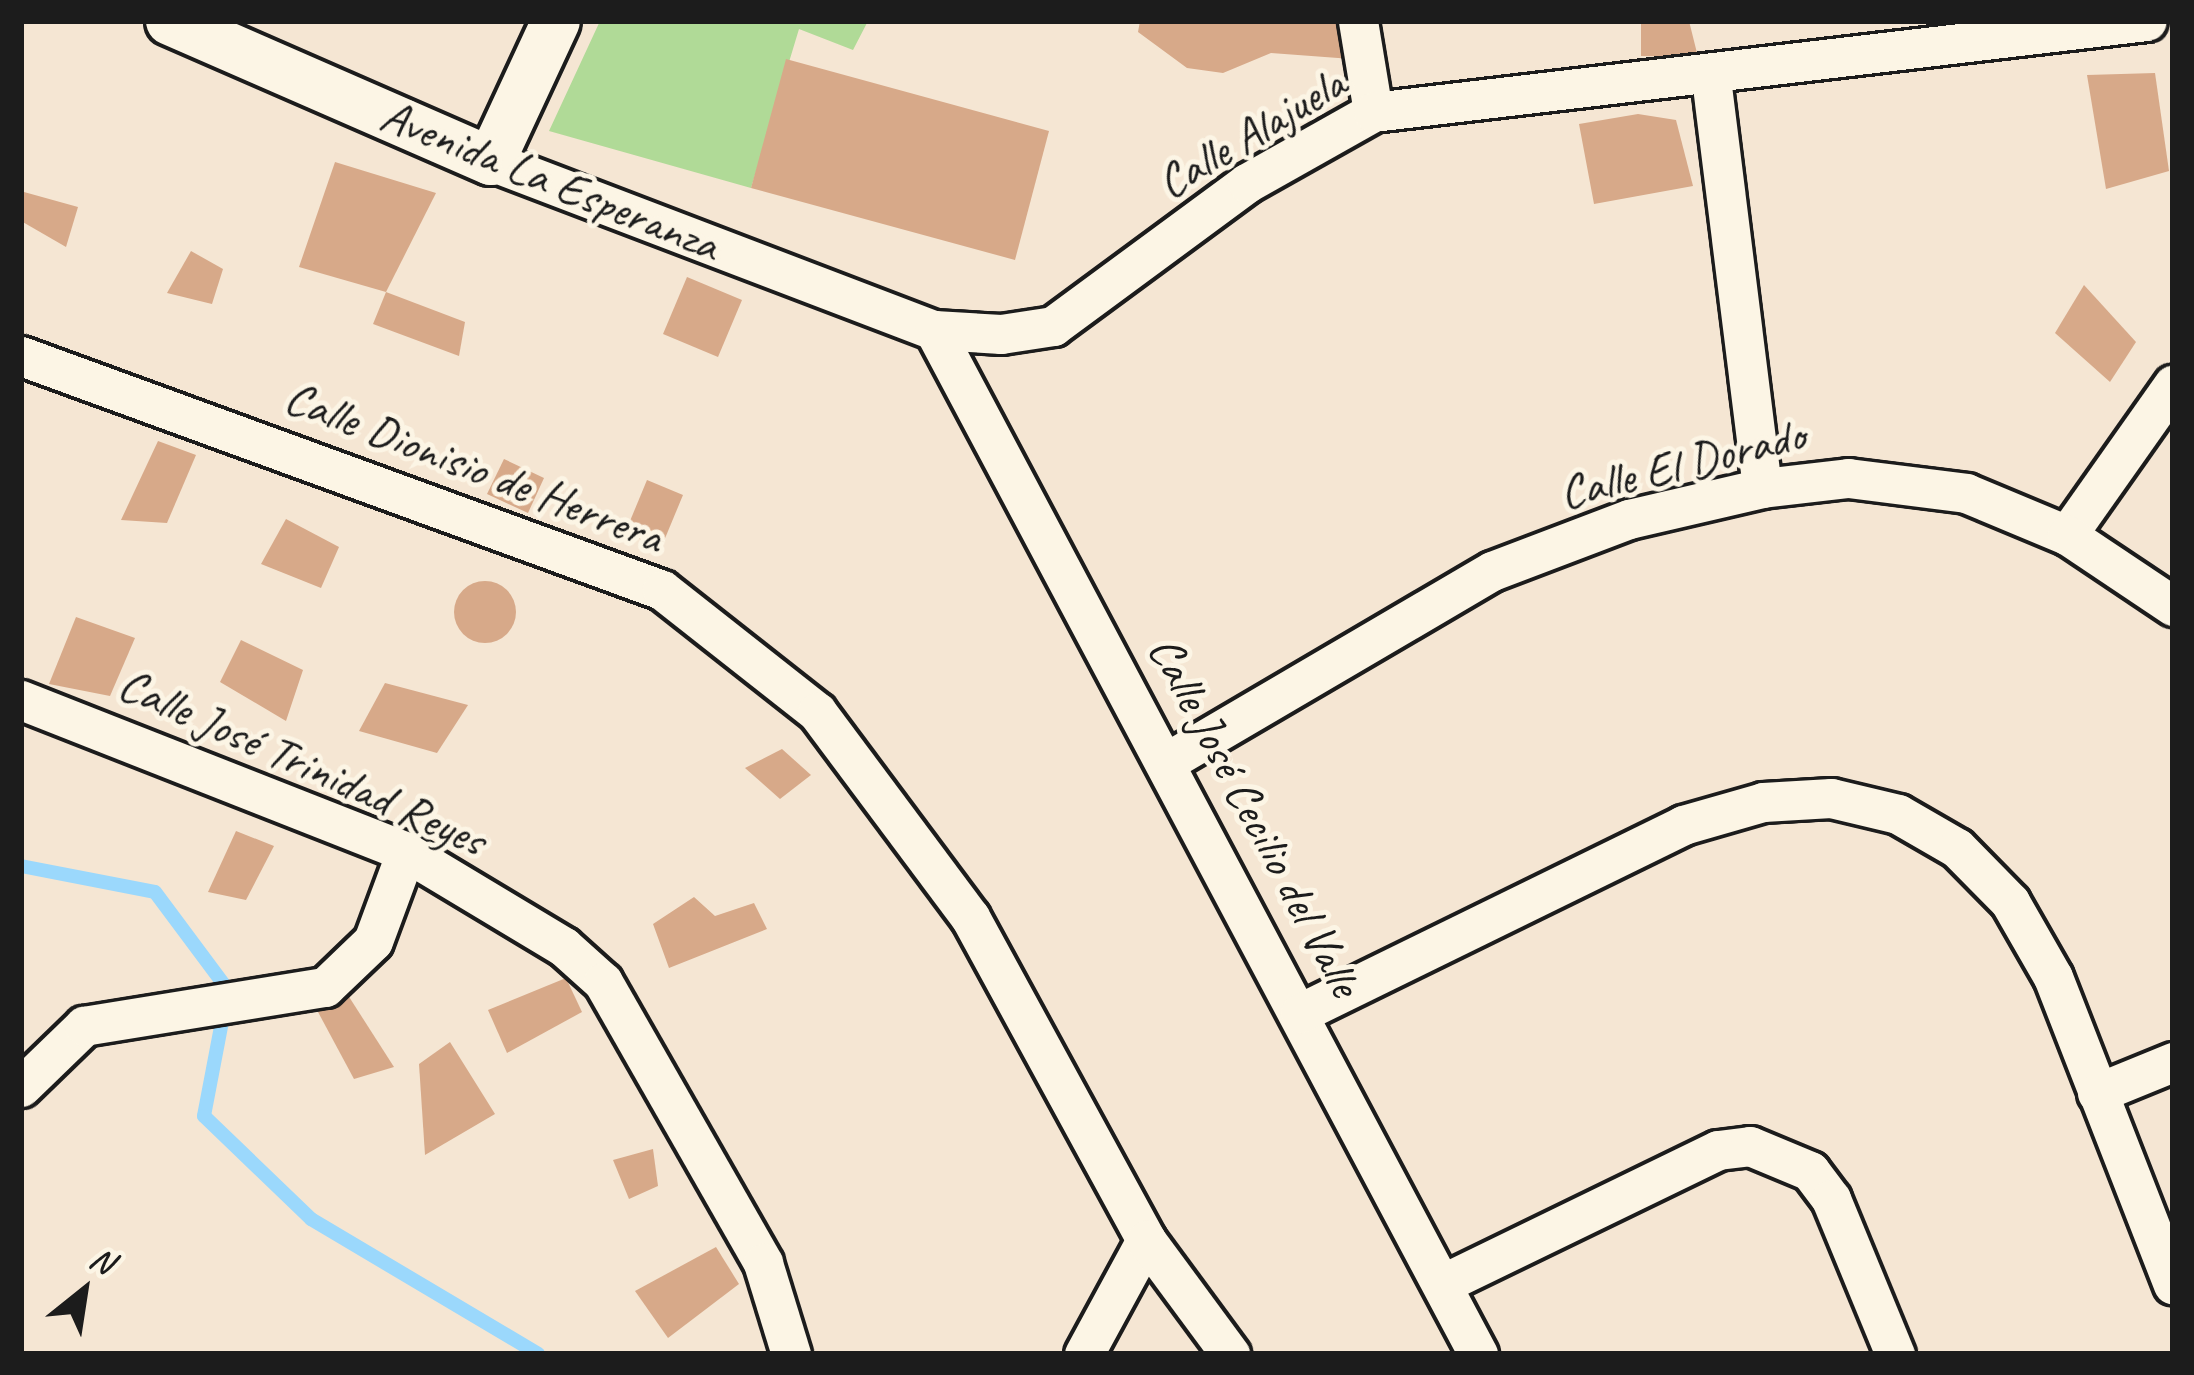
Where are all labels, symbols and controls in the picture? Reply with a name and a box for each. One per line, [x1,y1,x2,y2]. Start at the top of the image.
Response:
street label: Calle Alajuela [1145,54,1357,212]
street label: Avenida La Esperanza [373,86,727,274]
street label: Calle Dionisio de Herrera [276,368,672,566]
street label: Calle El Dorado [1554,406,1810,522]
street label: Calle José Cecilio del Valle [1136,626,1374,1006]
street label: Calle José Trinidad Reyes [110,655,494,869]
north arrow [24,1231,144,1351]
text: N [83,1237,121,1283]

